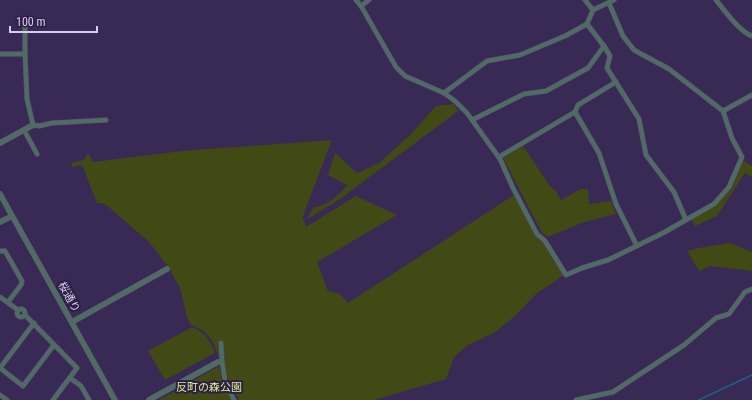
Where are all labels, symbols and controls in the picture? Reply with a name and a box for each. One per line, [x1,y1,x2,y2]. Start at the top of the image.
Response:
scale bar [10,8,97,34]
text: 100 m [16,15,46,29]
street label: 桜通り [55,279,83,315]
park label: 反町の森公園 [176,381,242,394]

